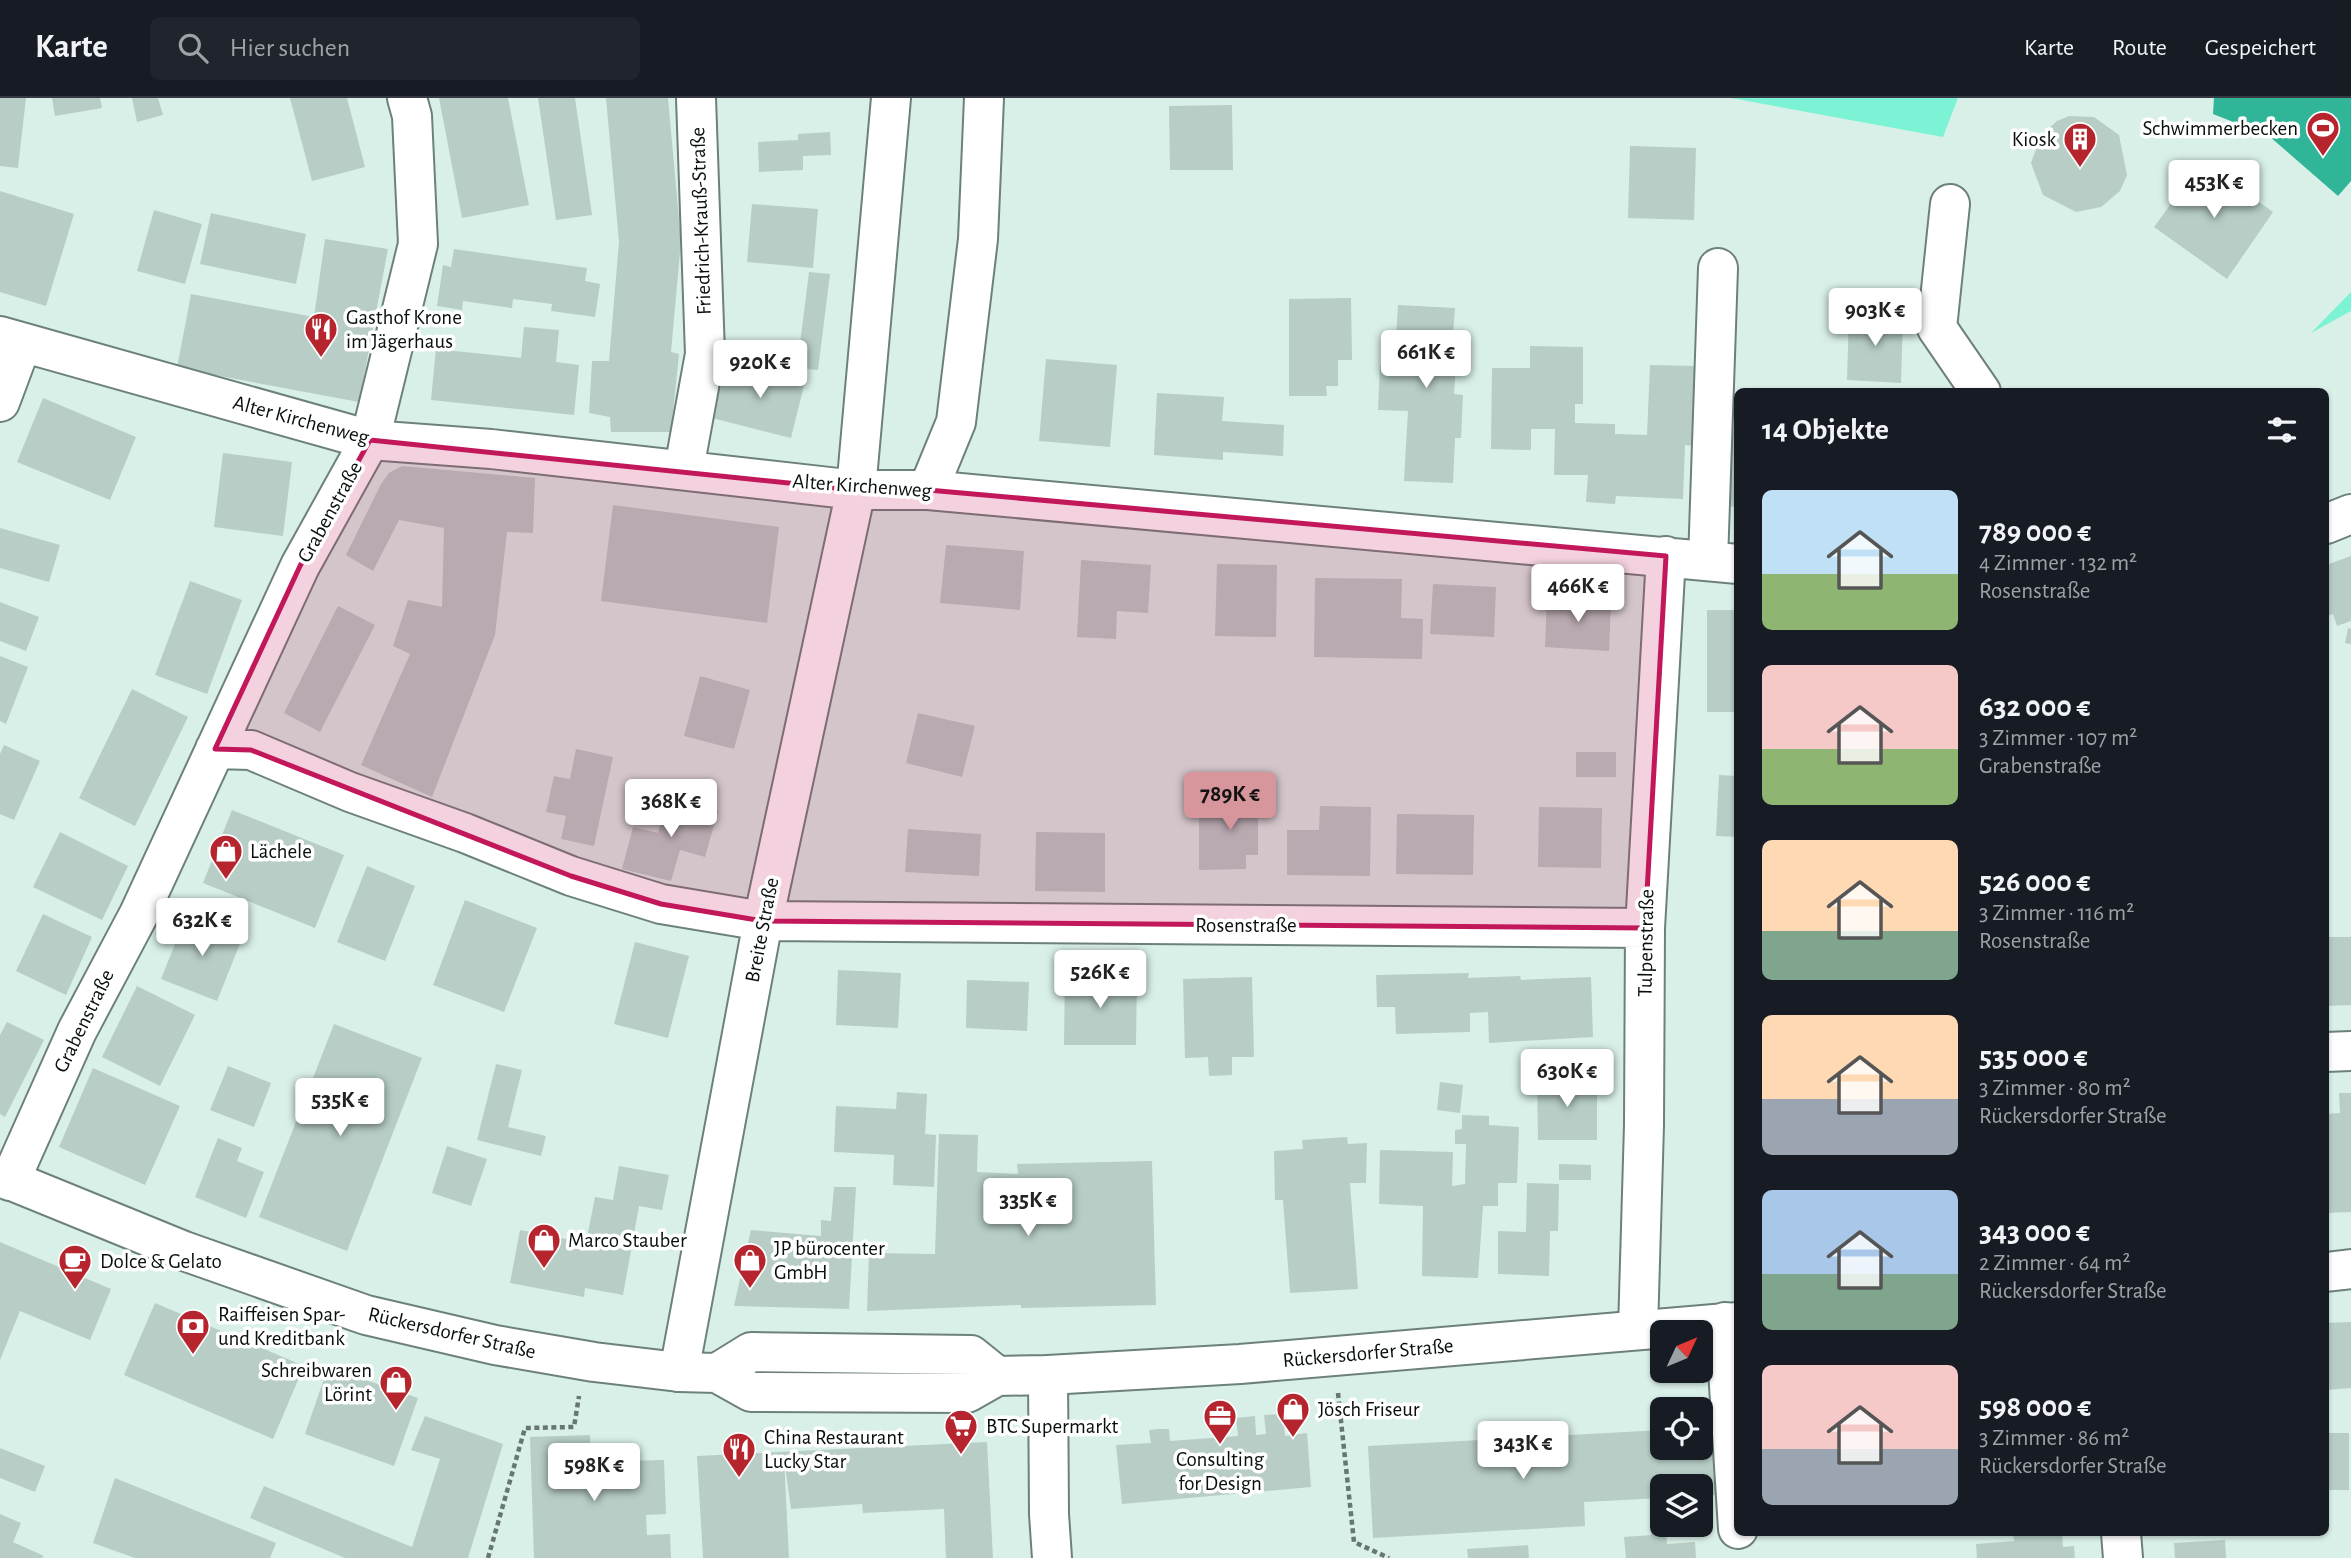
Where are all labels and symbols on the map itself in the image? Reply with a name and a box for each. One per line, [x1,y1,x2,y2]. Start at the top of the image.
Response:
sports icon: Schwimmerbecken [2304,109,2342,158]
place label: Schwimmerbecken [2142,118,2298,139]
building icon: Kiosk [2061,120,2099,169]
street label: Friedrich-Krauß-Straße [687,127,715,315]
place label: Kiosk [2012,129,2056,150]
pin: 453K € [2157,160,2271,220]
pin: 903K € [1818,288,1932,348]
place label: Gasthof Krone im Jägerhaus [346,307,462,352]
restaurant icon: Gasthof Krone im Jägerhaus [302,310,340,359]
pin: 661K € [1369,330,1483,390]
pin: 920K € [703,341,817,400]
street label: Alter Kirchenweg [231,392,372,448]
street label: Grabenstraße [294,458,366,566]
street label: Alter Kirchenweg [792,471,933,501]
pin: 466K € [1521,564,1635,624]
pin: 789K € [1173,772,1287,832]
pin: 368K € [614,780,728,839]
shop icon: Lächele [207,832,245,881]
place label: Lächele [250,841,312,862]
street label: Breite Straße [742,876,782,984]
street label: Tulpenstraße [1635,889,1657,997]
pin: 632K € [145,898,259,958]
street label: Rosenstraße [1195,915,1297,936]
pin: 526K € [1043,950,1157,1010]
street label: Grabenstraße [50,966,118,1076]
pin: 630K € [1510,1049,1624,1109]
pin: 535K € [283,1079,397,1138]
pin: 335K € [971,1178,1085,1238]
shop icon: Marco Stauber [525,1221,563,1270]
place label: Marco Stauber [568,1230,687,1251]
place label: JP bürocenter GmbH [774,1238,885,1283]
shop icon: JP bürocenter GmbH [731,1241,769,1290]
cafe icon: Dolce & Gelato [56,1242,94,1291]
place label: Dolce & Gelato [100,1251,222,1272]
street label: Rückersdorfer Straße [366,1303,538,1363]
place label: Raiffeisen Spar- und Kreditbank [218,1304,345,1349]
bank icon: Raiffeisen Spar- und Kreditbank [174,1307,212,1356]
north arrow [1650,1320,1713,1382]
street label: Rückersdorfer Straße [1282,1335,1454,1371]
place label: Schreibwaren Lörint [261,1360,372,1405]
shop icon: Schreibwaren Lörint [377,1363,415,1412]
shop icon: Jösch Friseur [1274,1390,1312,1439]
office icon: Consulting for Design [1201,1397,1239,1446]
place label: Jösch Friseur [1318,1399,1420,1420]
supermarket icon: BTC Supermarkt [942,1407,980,1456]
place label: BTC Supermarkt [986,1416,1119,1437]
pin: 343K € [1466,1422,1580,1481]
place label: China Restaurant Lucky Star [764,1427,904,1472]
restaurant icon: China Restaurant Lucky Star [720,1430,758,1479]
pin: 598K € [537,1444,651,1503]
place label: Consulting for Design [1176,1449,1265,1494]

